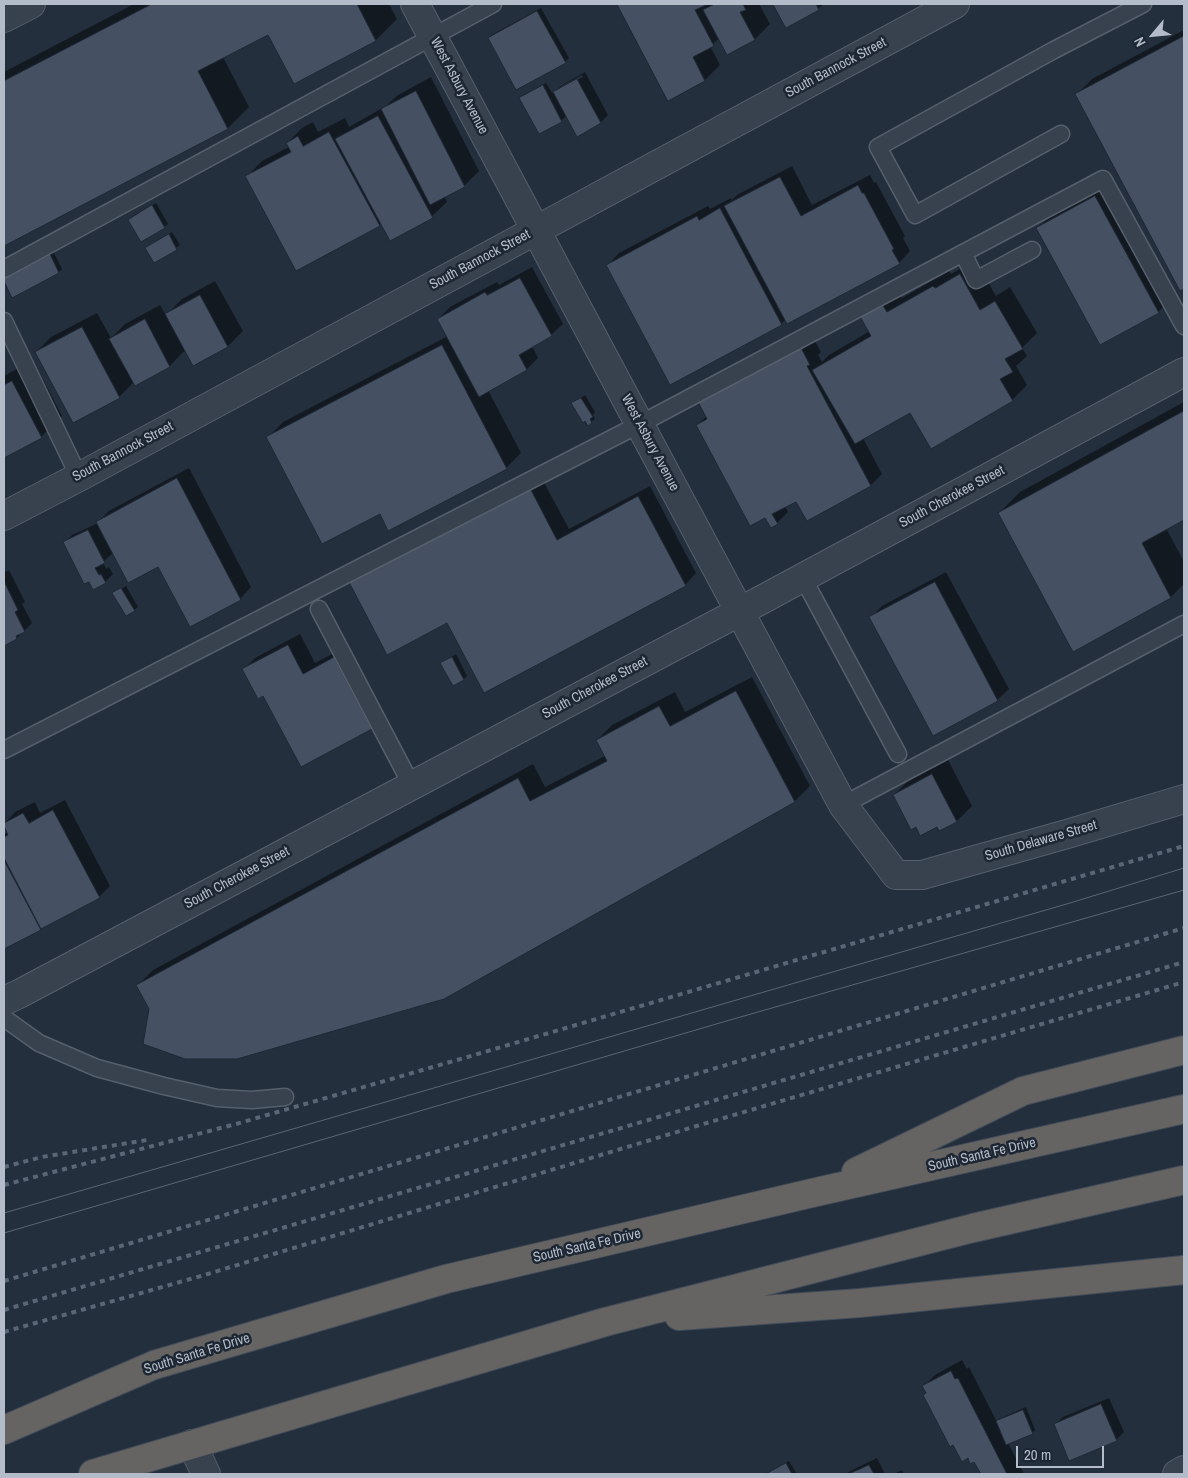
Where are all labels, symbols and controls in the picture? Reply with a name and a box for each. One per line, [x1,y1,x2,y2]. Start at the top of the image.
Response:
north arrow [1128,10,1178,60]
street label: South Bannock Street [783,34,889,102]
text: N [1130,34,1150,50]
street label: West Asbury Avenue [427,35,491,137]
street label: South Bannock Street [427,226,533,294]
street label: West Asbury Avenue [618,392,682,494]
street label: South Bannock Street [70,418,176,486]
street label: South Cherokee Street [896,462,1008,532]
street label: South Cherokee Street [539,653,651,723]
street label: South Delaware Street [983,817,1099,865]
street label: South Cherokee Street [181,843,293,913]
street label: South Santa Fe Drive [927,1134,1037,1176]
street label: South Santa Fe Drive [532,1225,642,1267]
street label: South Santa Fe Drive [142,1330,252,1378]
scale bar [1018,1436,1106,1468]
text: 20 m [1024,1444,1051,1465]

